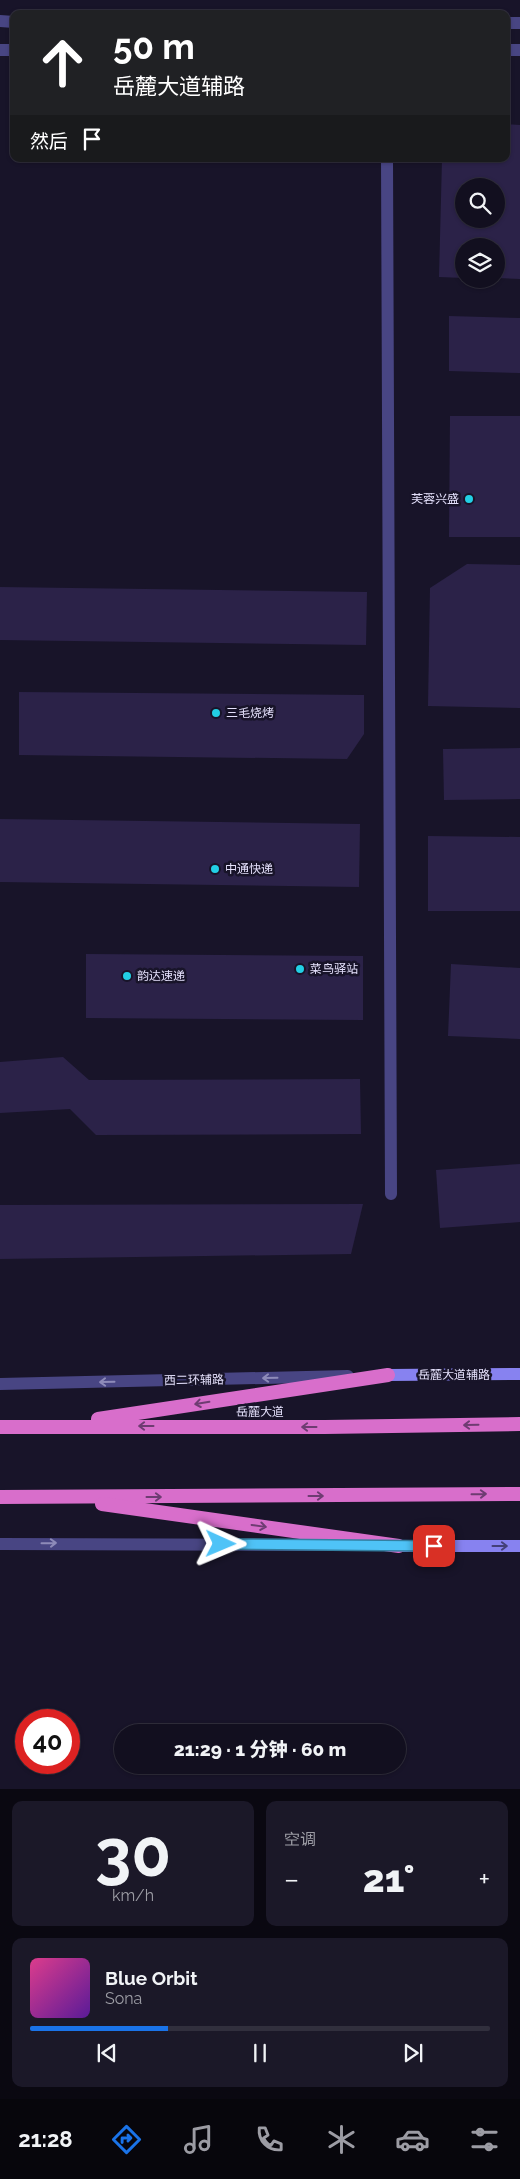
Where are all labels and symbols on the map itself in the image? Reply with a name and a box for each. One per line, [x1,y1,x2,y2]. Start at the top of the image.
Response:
place label: 芙蓉兴盛 [411,492,459,506]
marker: 芙蓉兴盛 [463,493,475,505]
place label: 三毛烧烤 [226,706,274,720]
marker: 三毛烧烤 [210,707,222,719]
place label: 中通快递 [225,862,273,876]
marker: 中通快递 [209,863,221,875]
place label: 菜鸟驿站 [310,962,358,976]
marker: 菜鸟驿站 [294,963,306,975]
place label: 韵达速递 [137,969,185,983]
marker: 韵达速递 [121,970,133,982]
street label: 岳麓大道辅路 [418,1368,490,1382]
street label: 西二环辅路 [164,1372,224,1388]
one-way arrow [262,1373,278,1383]
one-way arrow [100,1377,116,1387]
one-way arrow [194,1399,210,1409]
street label: 岳麓大道 [236,1405,284,1419]
one-way arrow [464,1420,480,1430]
one-way arrow [139,1421,155,1431]
one-way arrow [301,1422,318,1432]
one-way arrow [470,1490,486,1499]
one-way arrow [308,1491,324,1501]
one-way arrow [145,1492,161,1502]
position arrow [194,1517,246,1569]
one-way arrow [250,1521,266,1531]
pin [413,1525,455,1567]
one-way arrow [40,1538,56,1548]
one-way arrow [492,1541,508,1551]
speed limit sign: 40 [15,1709,80,1774]

